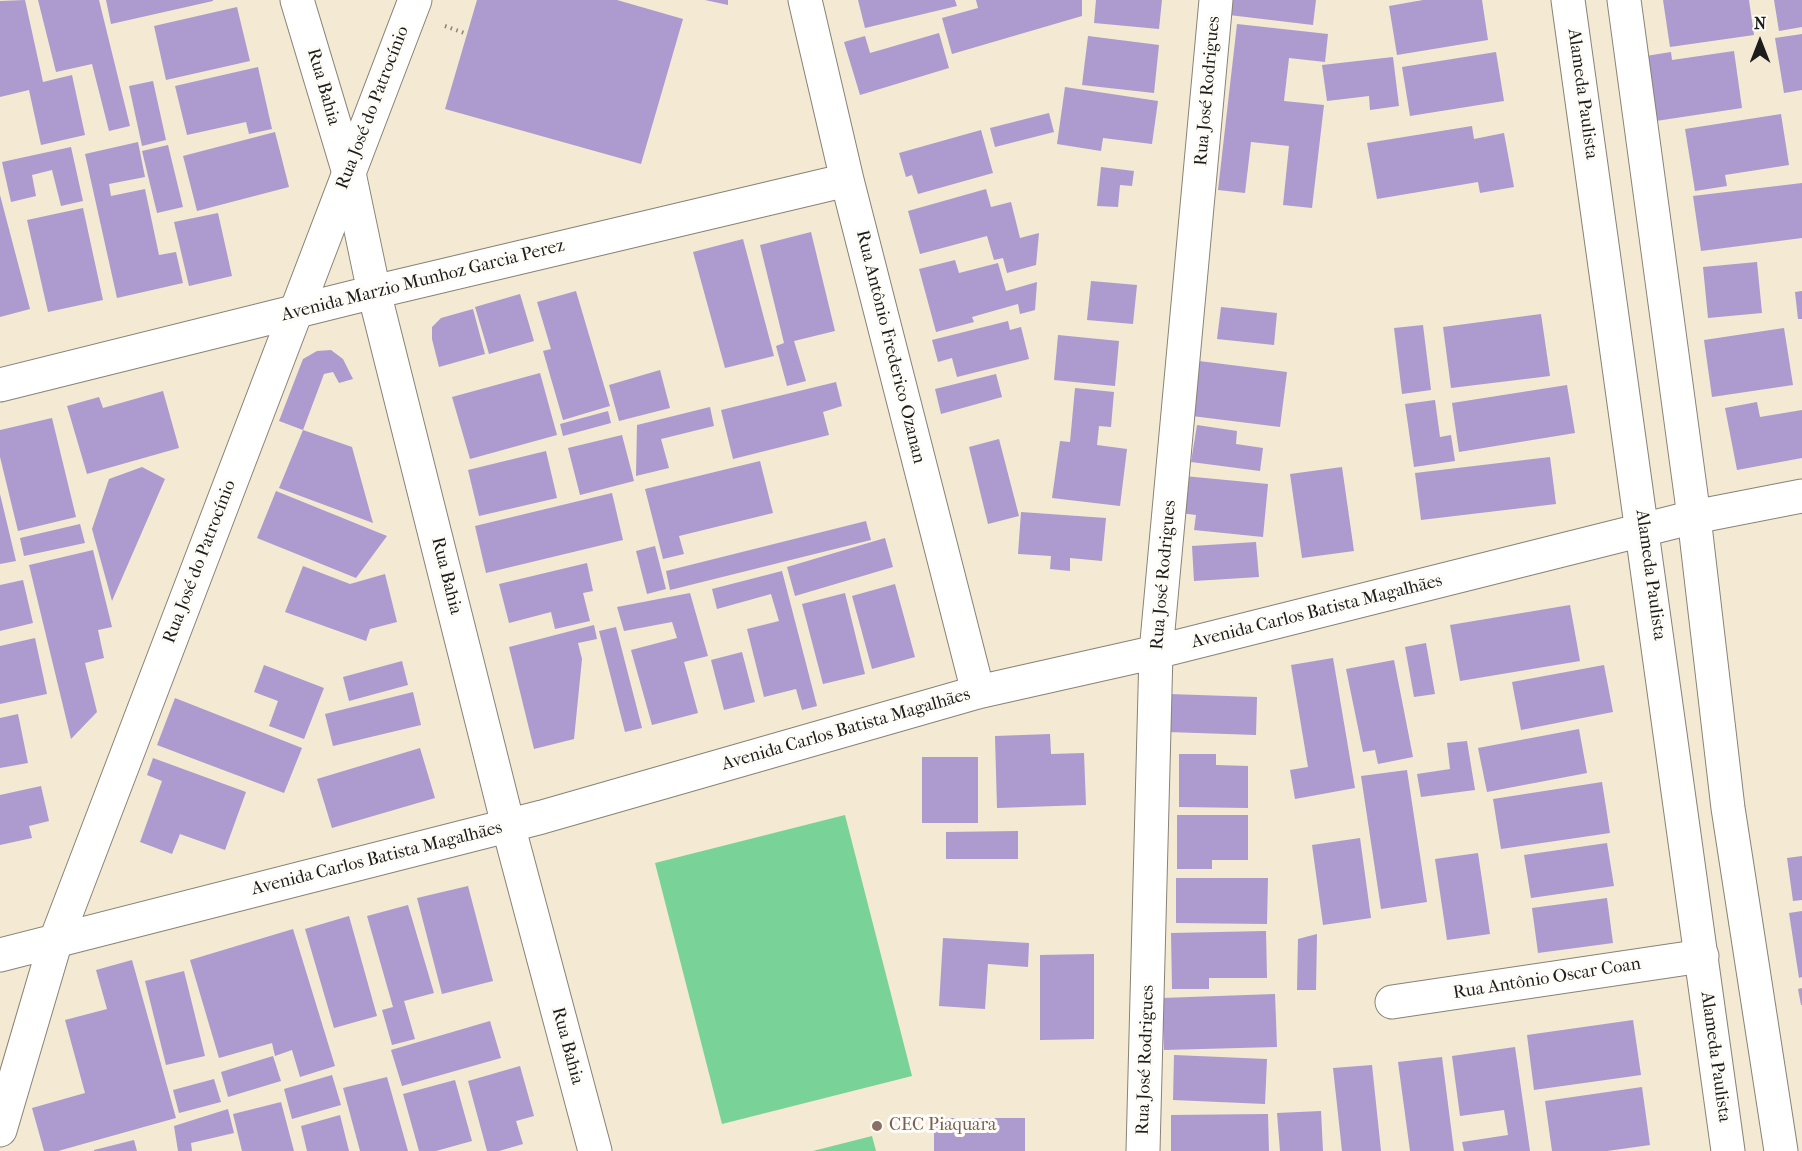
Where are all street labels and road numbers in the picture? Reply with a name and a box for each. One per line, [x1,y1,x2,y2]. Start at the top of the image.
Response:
street label: Rua José Rodrigues [1191,15,1225,167]
street label: Rua José do Patrocínio [332,23,414,193]
street label: Alameda Paulista [1562,27,1602,161]
street label: Rua Bahia [302,46,344,128]
street label: Rua Antônio Frederico Ozanan [851,228,929,466]
street label: Avenida Marzio Munhoz Garcia Perez [279,235,567,327]
street label: Rua José do Patrocínio [159,477,241,647]
street label: Rua José Rodrigues [1147,499,1181,651]
street label: Alameda Paulista [1630,508,1670,642]
street label: Rua Bahia [426,535,466,617]
street label: Avenida Carlos Batista Magalhães [1189,570,1445,654]
street label: Avenida Carlos Batista Magalhães [719,684,973,776]
street label: Avenida Carlos Batista Magalhães [249,817,505,901]
street label: Rua Antônio Oscar Coan [1452,953,1642,1005]
street label: Rua José Rodrigues [1133,985,1159,1135]
street label: Alameda Paulista [1695,990,1735,1124]
street label: Rua Bahia [546,1005,588,1087]

